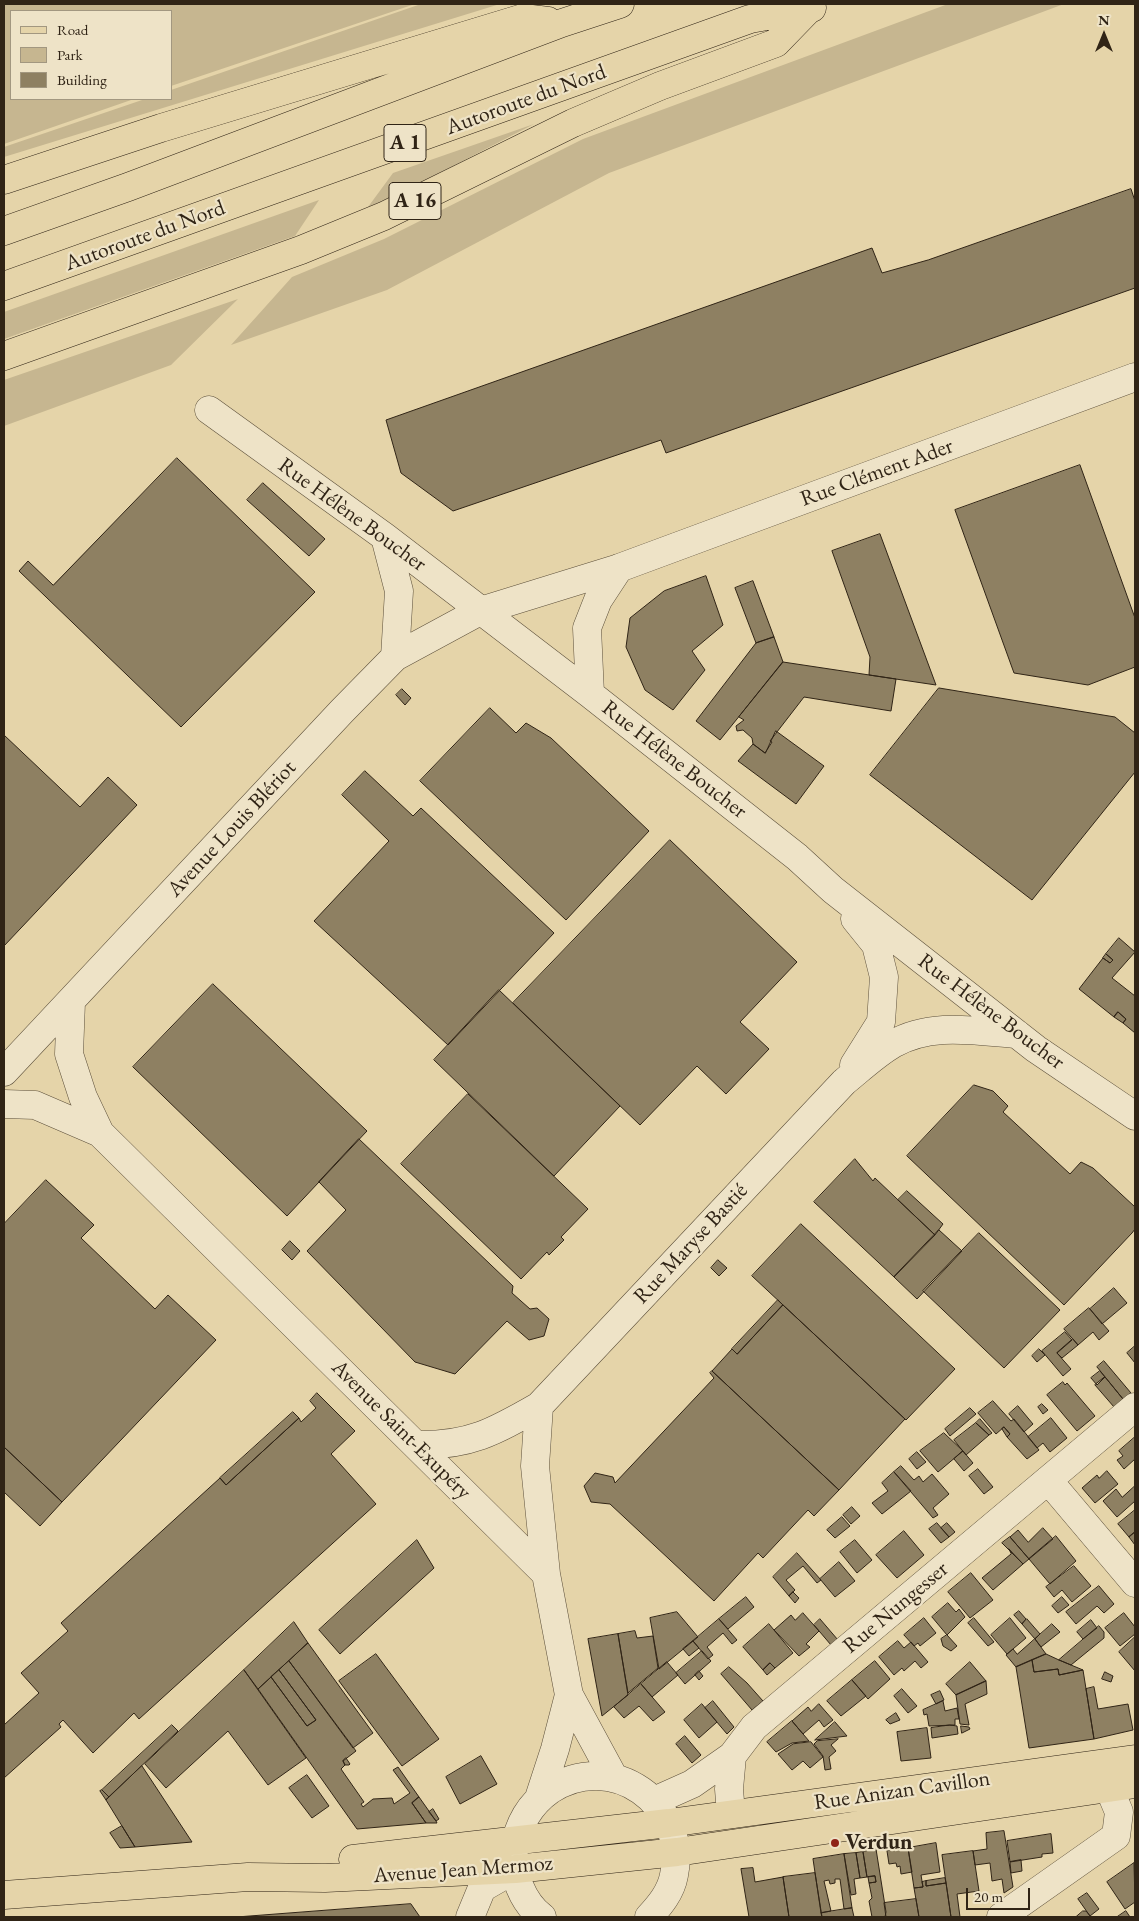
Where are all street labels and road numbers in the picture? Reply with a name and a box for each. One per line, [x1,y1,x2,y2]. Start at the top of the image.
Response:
street label: Autoroute du Nord [442,59,610,141]
road number: A 1 [384,125,426,162]
road number: A 16 [389,182,441,220]
street label: Autoroute du Nord [61,195,229,277]
street label: Rue Clément Ader [797,433,957,513]
street label: Rue Hélène Boucher [273,452,431,578]
street label: Rue Hélène Boucher [596,695,752,825]
street label: Avenue Louis Blériot [162,755,302,903]
street label: Rue Hélène Boucher [912,948,1070,1076]
street label: Rue Maryse Bastié [628,1178,754,1310]
street label: Avenue Saint-Exupéry [326,1355,476,1505]
street label: Rue Nungesser [838,1556,954,1660]
street label: Rue Anizan Cavillon [812,1766,992,1816]
street label: Avenue Jean Mermoz [372,1851,554,1889]

